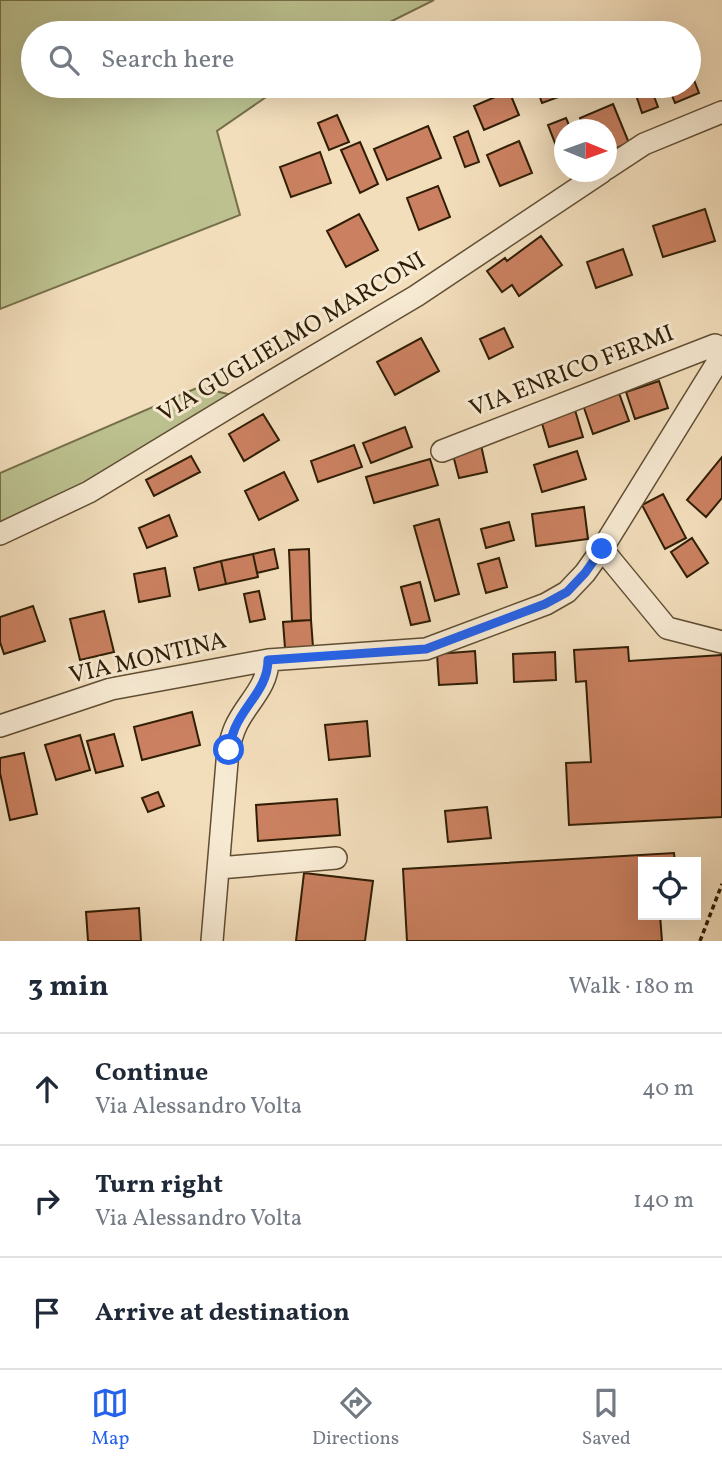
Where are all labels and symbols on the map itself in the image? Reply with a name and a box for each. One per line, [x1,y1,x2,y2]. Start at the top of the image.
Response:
north arrow [554,119,617,182]
street label: VIA GUGLIELMO MARCONI [152,244,432,432]
street label: VIA ENRICO FERMI [465,317,679,427]
route end [586,533,617,564]
street label: VIA MONTINA [66,624,230,694]
route start [213,734,244,765]

